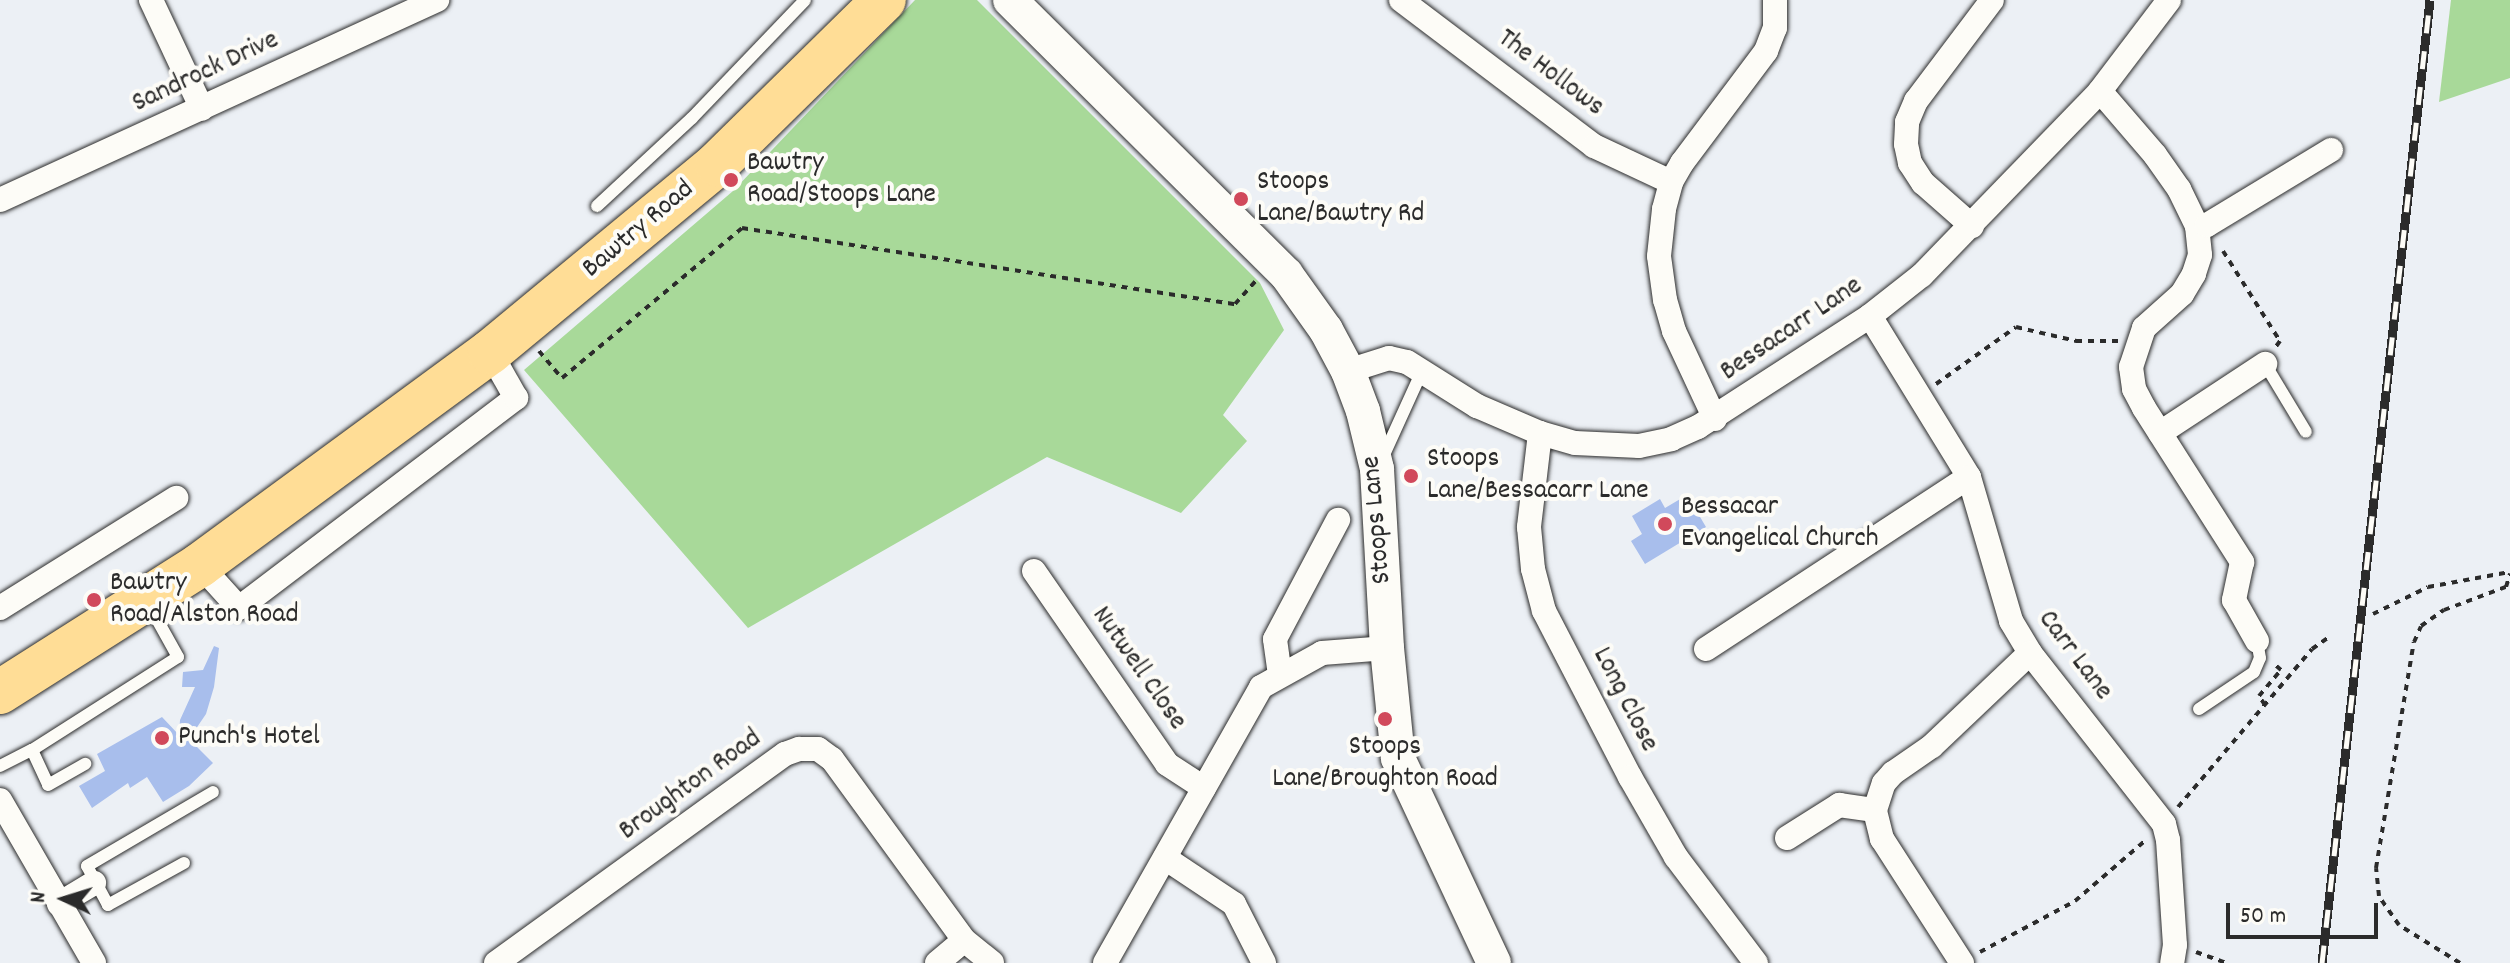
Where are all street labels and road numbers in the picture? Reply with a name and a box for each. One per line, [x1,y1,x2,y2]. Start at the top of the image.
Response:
street label: The Hollows [1490,23,1610,125]
street label: Sandrock Drive [128,24,284,122]
street label: Bawtry Road [576,174,702,286]
street label: Bessacarr Lane [1715,270,1869,390]
street label: Stoops Lane [1356,455,1400,585]
street label: Nutwell Close [1083,601,1193,737]
street label: Carr Lane [2029,604,2119,708]
street label: Long Close [1583,642,1665,758]
street label: Broughton Road [613,723,769,849]

